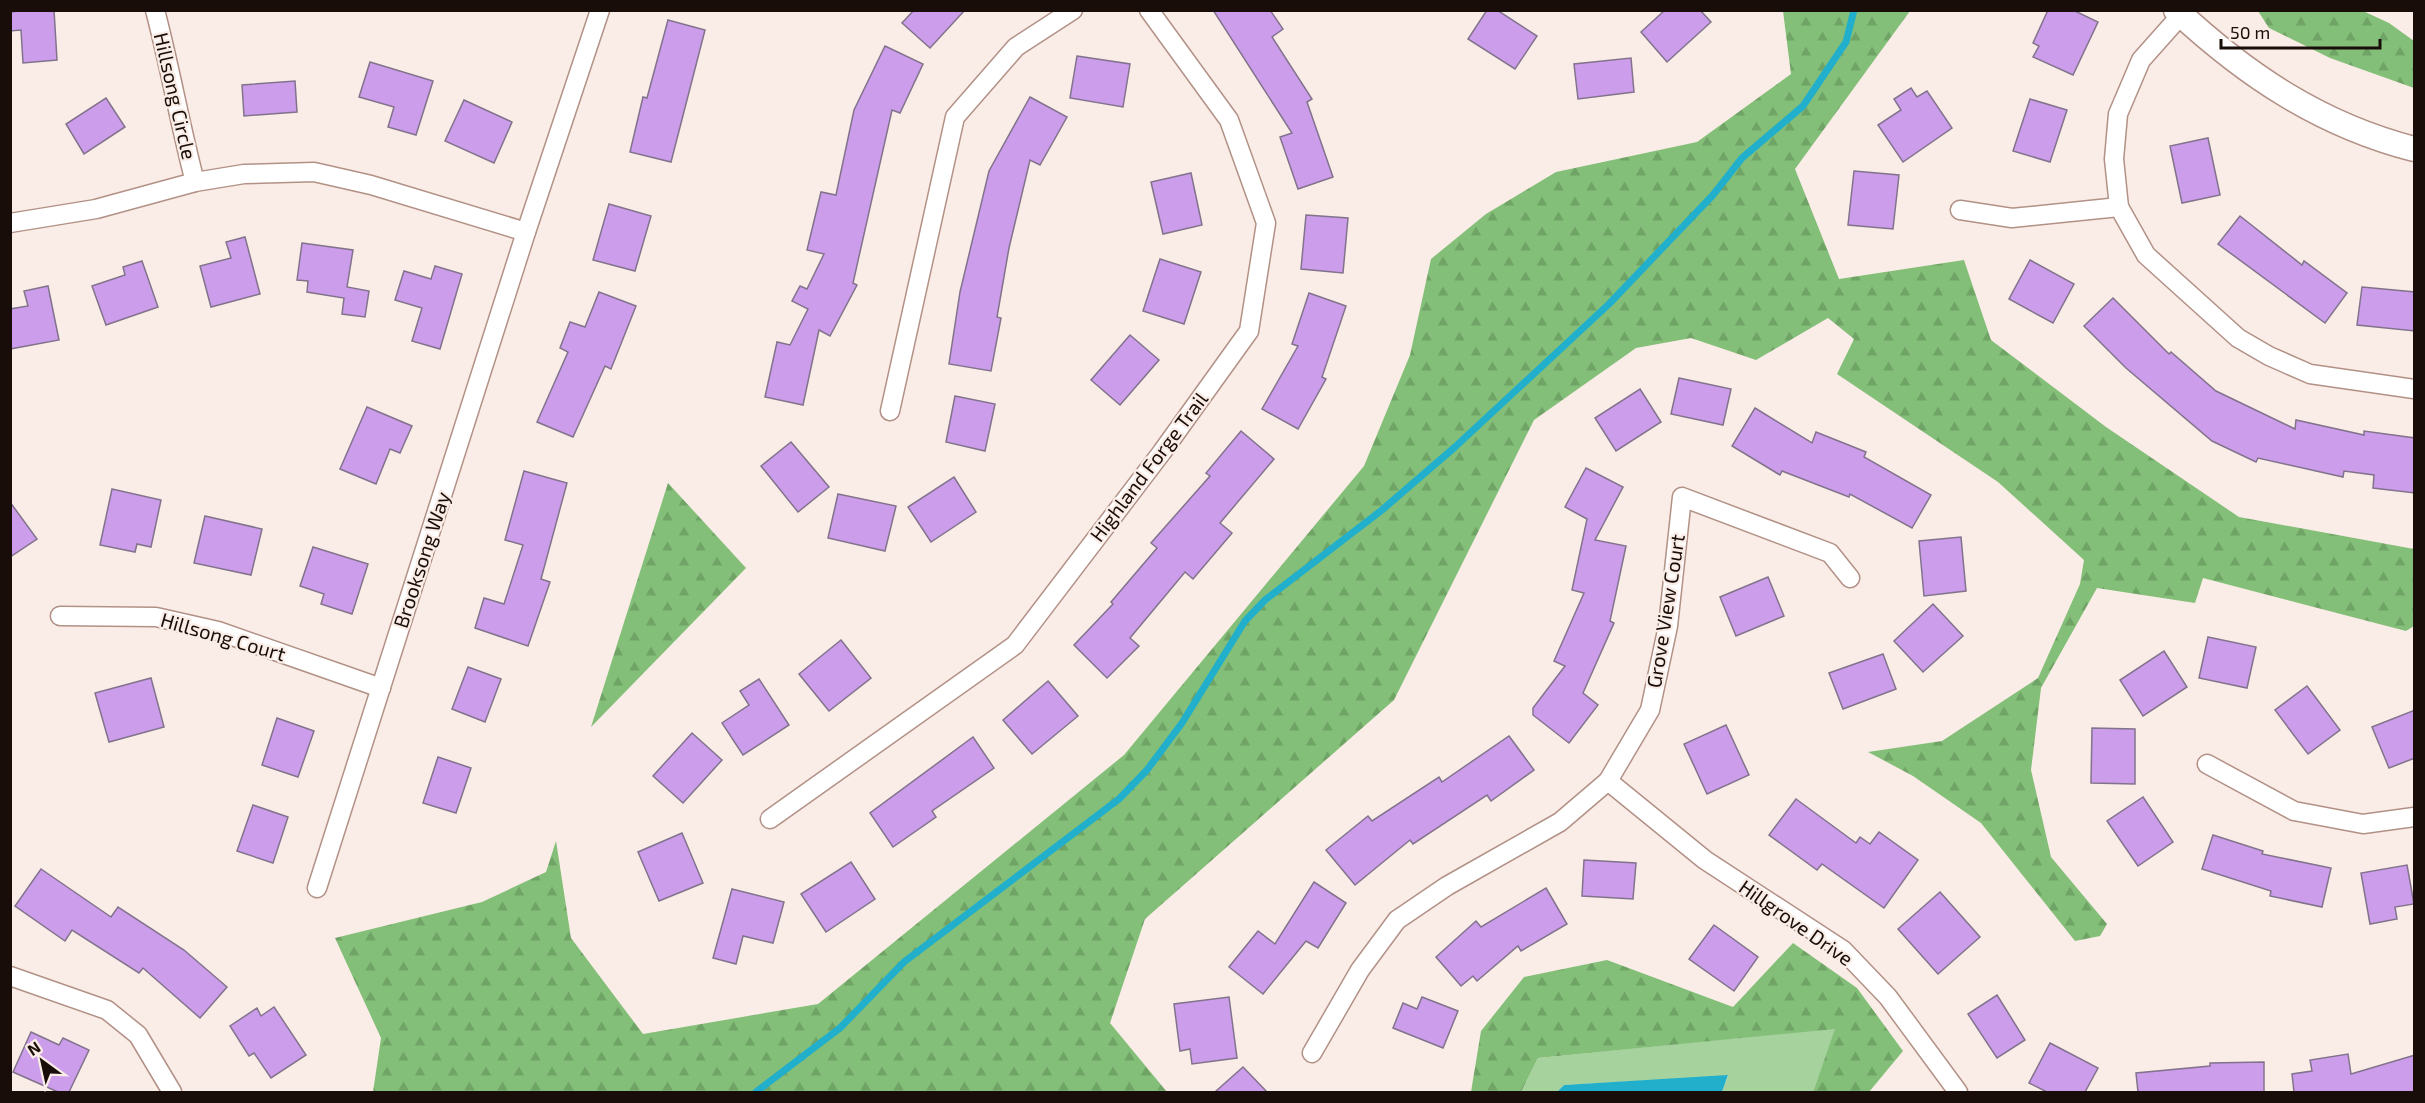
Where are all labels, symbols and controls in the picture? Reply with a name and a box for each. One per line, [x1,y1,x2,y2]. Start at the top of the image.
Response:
scale bar [2221,12,2380,50]
text: 50 m [2230,21,2270,43]
street label: Hillsong Circle [150,30,202,162]
street label: Highland Forge Trail [1084,387,1212,546]
street label: Brooksong Way [388,488,455,631]
street label: Grove View Court [1641,532,1689,689]
street label: Hillsong Court [158,607,289,665]
street label: Hillgrove Drive [1735,874,1858,970]
north arrow [12,1031,72,1091]
text: N [24,1037,44,1059]

